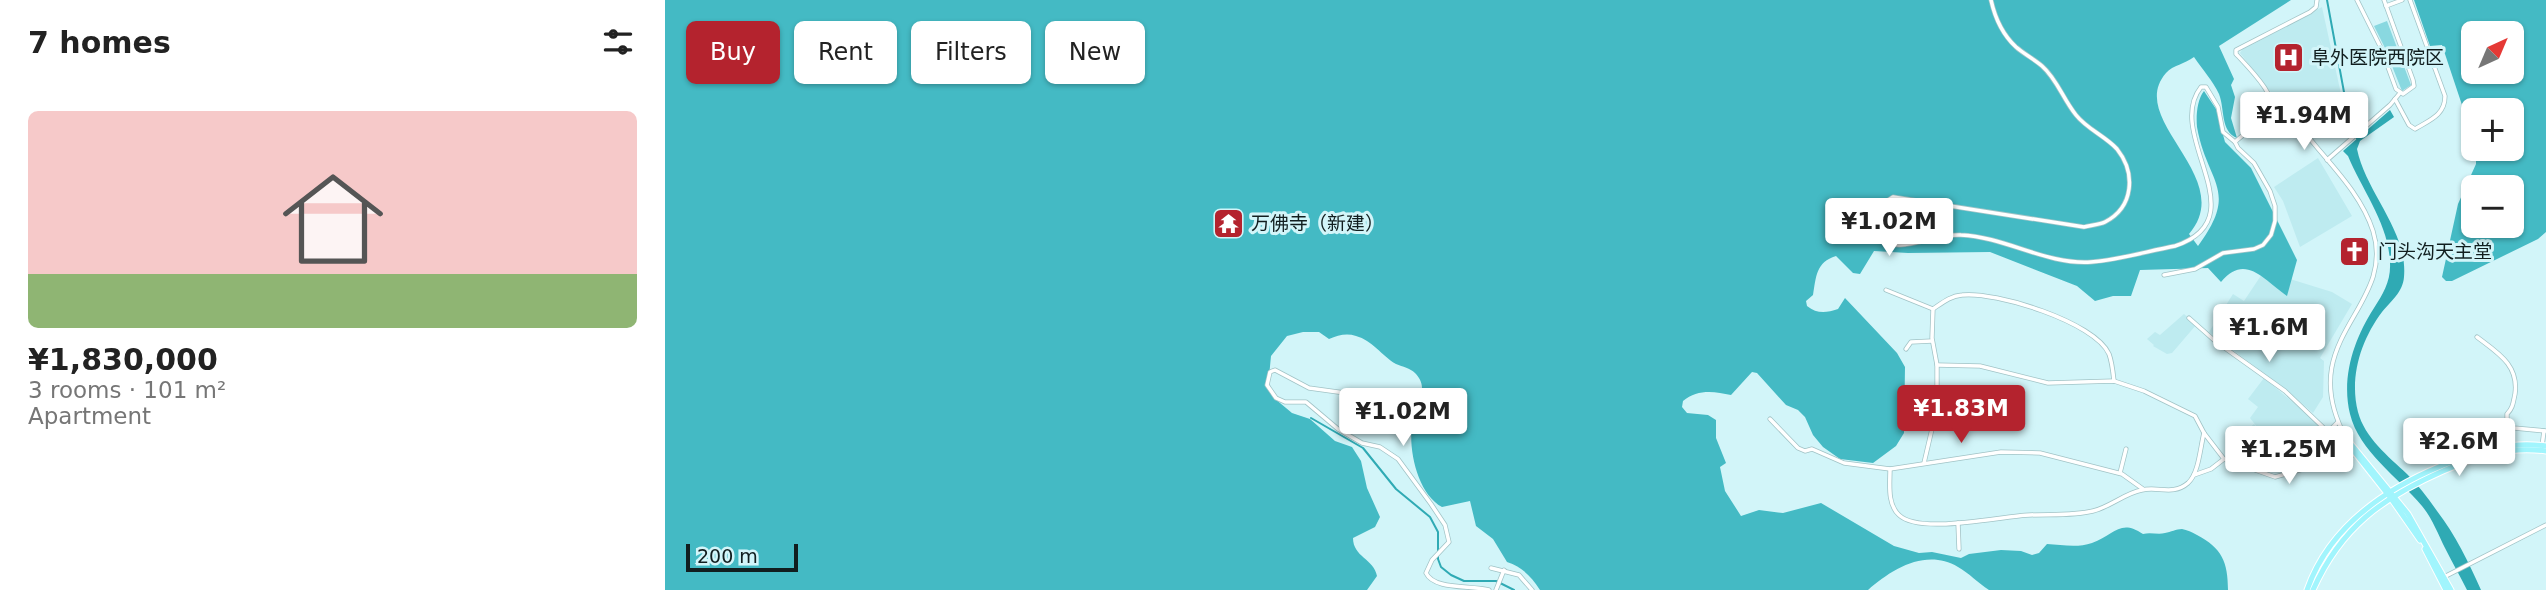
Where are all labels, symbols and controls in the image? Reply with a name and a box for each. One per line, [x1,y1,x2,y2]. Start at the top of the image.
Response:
chip: Buy [686,21,780,84]
chip: Rent [794,21,897,84]
chip: Filters [911,21,1031,84]
chip: New [1045,21,1145,84]
north arrow [2461,21,2523,84]
map controls [2461,21,2524,238]
icon: filters [599,23,637,61]
text: 7 homes [28,25,171,60]
hospital icon: 阜外医院西院区 [2271,40,2305,74]
place label: 阜外医院西院区 [2311,46,2444,68]
pin: ¥1.94M [2247,92,2361,152]
button: + [2461,98,2524,161]
text: ¥1.94M [2256,102,2352,128]
icon: home [270,156,396,282]
button: − [2461,175,2524,238]
pin: ¥1.02M [1832,198,1946,258]
temple icon: 万佛寺（新建） [1211,206,1245,240]
text: ¥1.02M [1841,208,1937,234]
place label: 万佛寺（新建） [1251,212,1384,234]
church icon: 门头沟天主堂 [2338,234,2372,268]
place label: 门头沟天主堂 [2378,240,2492,262]
pin: ¥1.6M [2220,304,2318,364]
text: ¥1.6M [2229,314,2309,340]
text: ¥1,830,000 [28,342,218,377]
text: 3 rooms · 101 m² [28,377,226,403]
pin: ¥1.83M [1904,386,2018,445]
pin: ¥1.02M [1346,388,1460,448]
text: ¥1.83M [1913,395,2009,421]
text: ¥1.02M [1355,398,1451,424]
text: Apartment [28,403,151,429]
pin: ¥2.6M [2410,419,2508,478]
pin: ¥1.25M [2232,426,2346,486]
text: ¥2.6M [2419,428,2499,454]
text: ¥1.25M [2241,436,2337,462]
scale bar [686,541,798,573]
text: 200 m [697,545,758,567]

